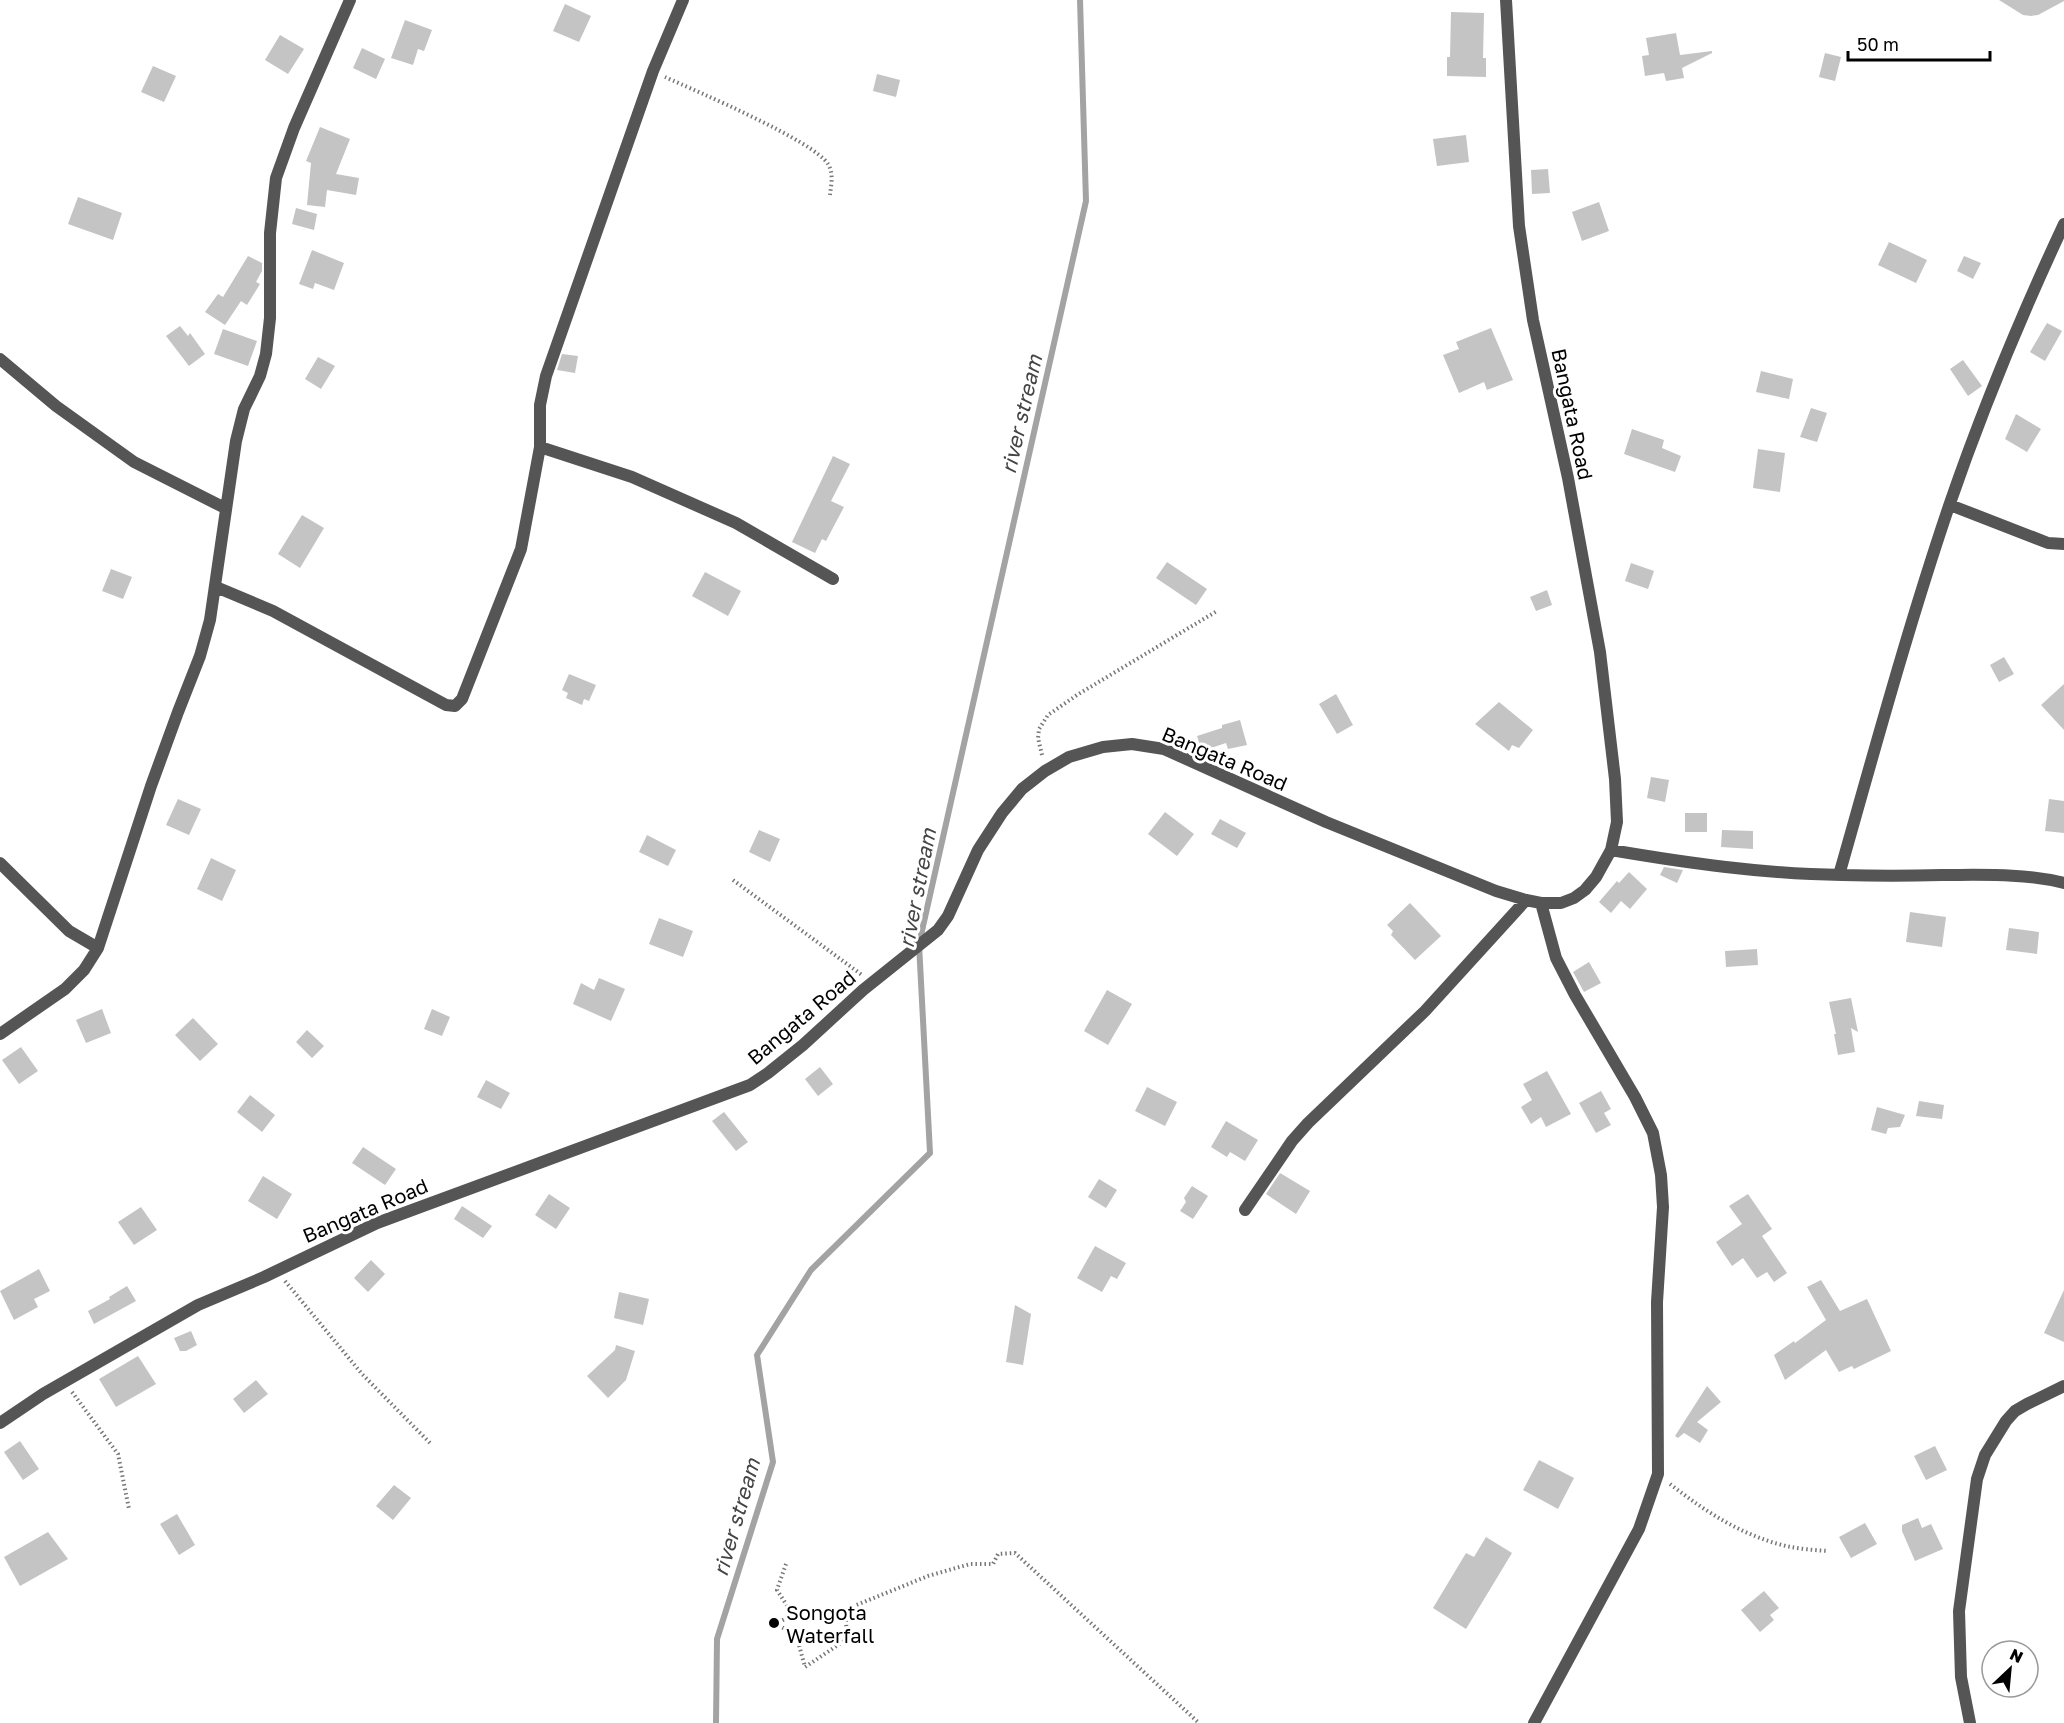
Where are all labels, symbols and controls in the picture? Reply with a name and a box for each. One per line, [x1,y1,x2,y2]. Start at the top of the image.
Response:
scale bar [1848,24,1990,62]
text: 50 m [1857,33,1899,55]
street label: Bangata Road [1547,346,1599,482]
water label: river stream [995,351,1048,476]
street label: Bangata Road [1159,721,1291,795]
water label: river stream [893,825,942,950]
street label: Bangata Road [742,965,860,1069]
street label: Bangata Road [299,1173,431,1247]
water label: river stream [707,1454,766,1579]
place label: Songota Waterfall [786,1600,874,1647]
marker: Songota Waterfall [767,1616,781,1630]
north arrow [1980,1639,2040,1699]
text: N [2007,1644,2026,1667]

